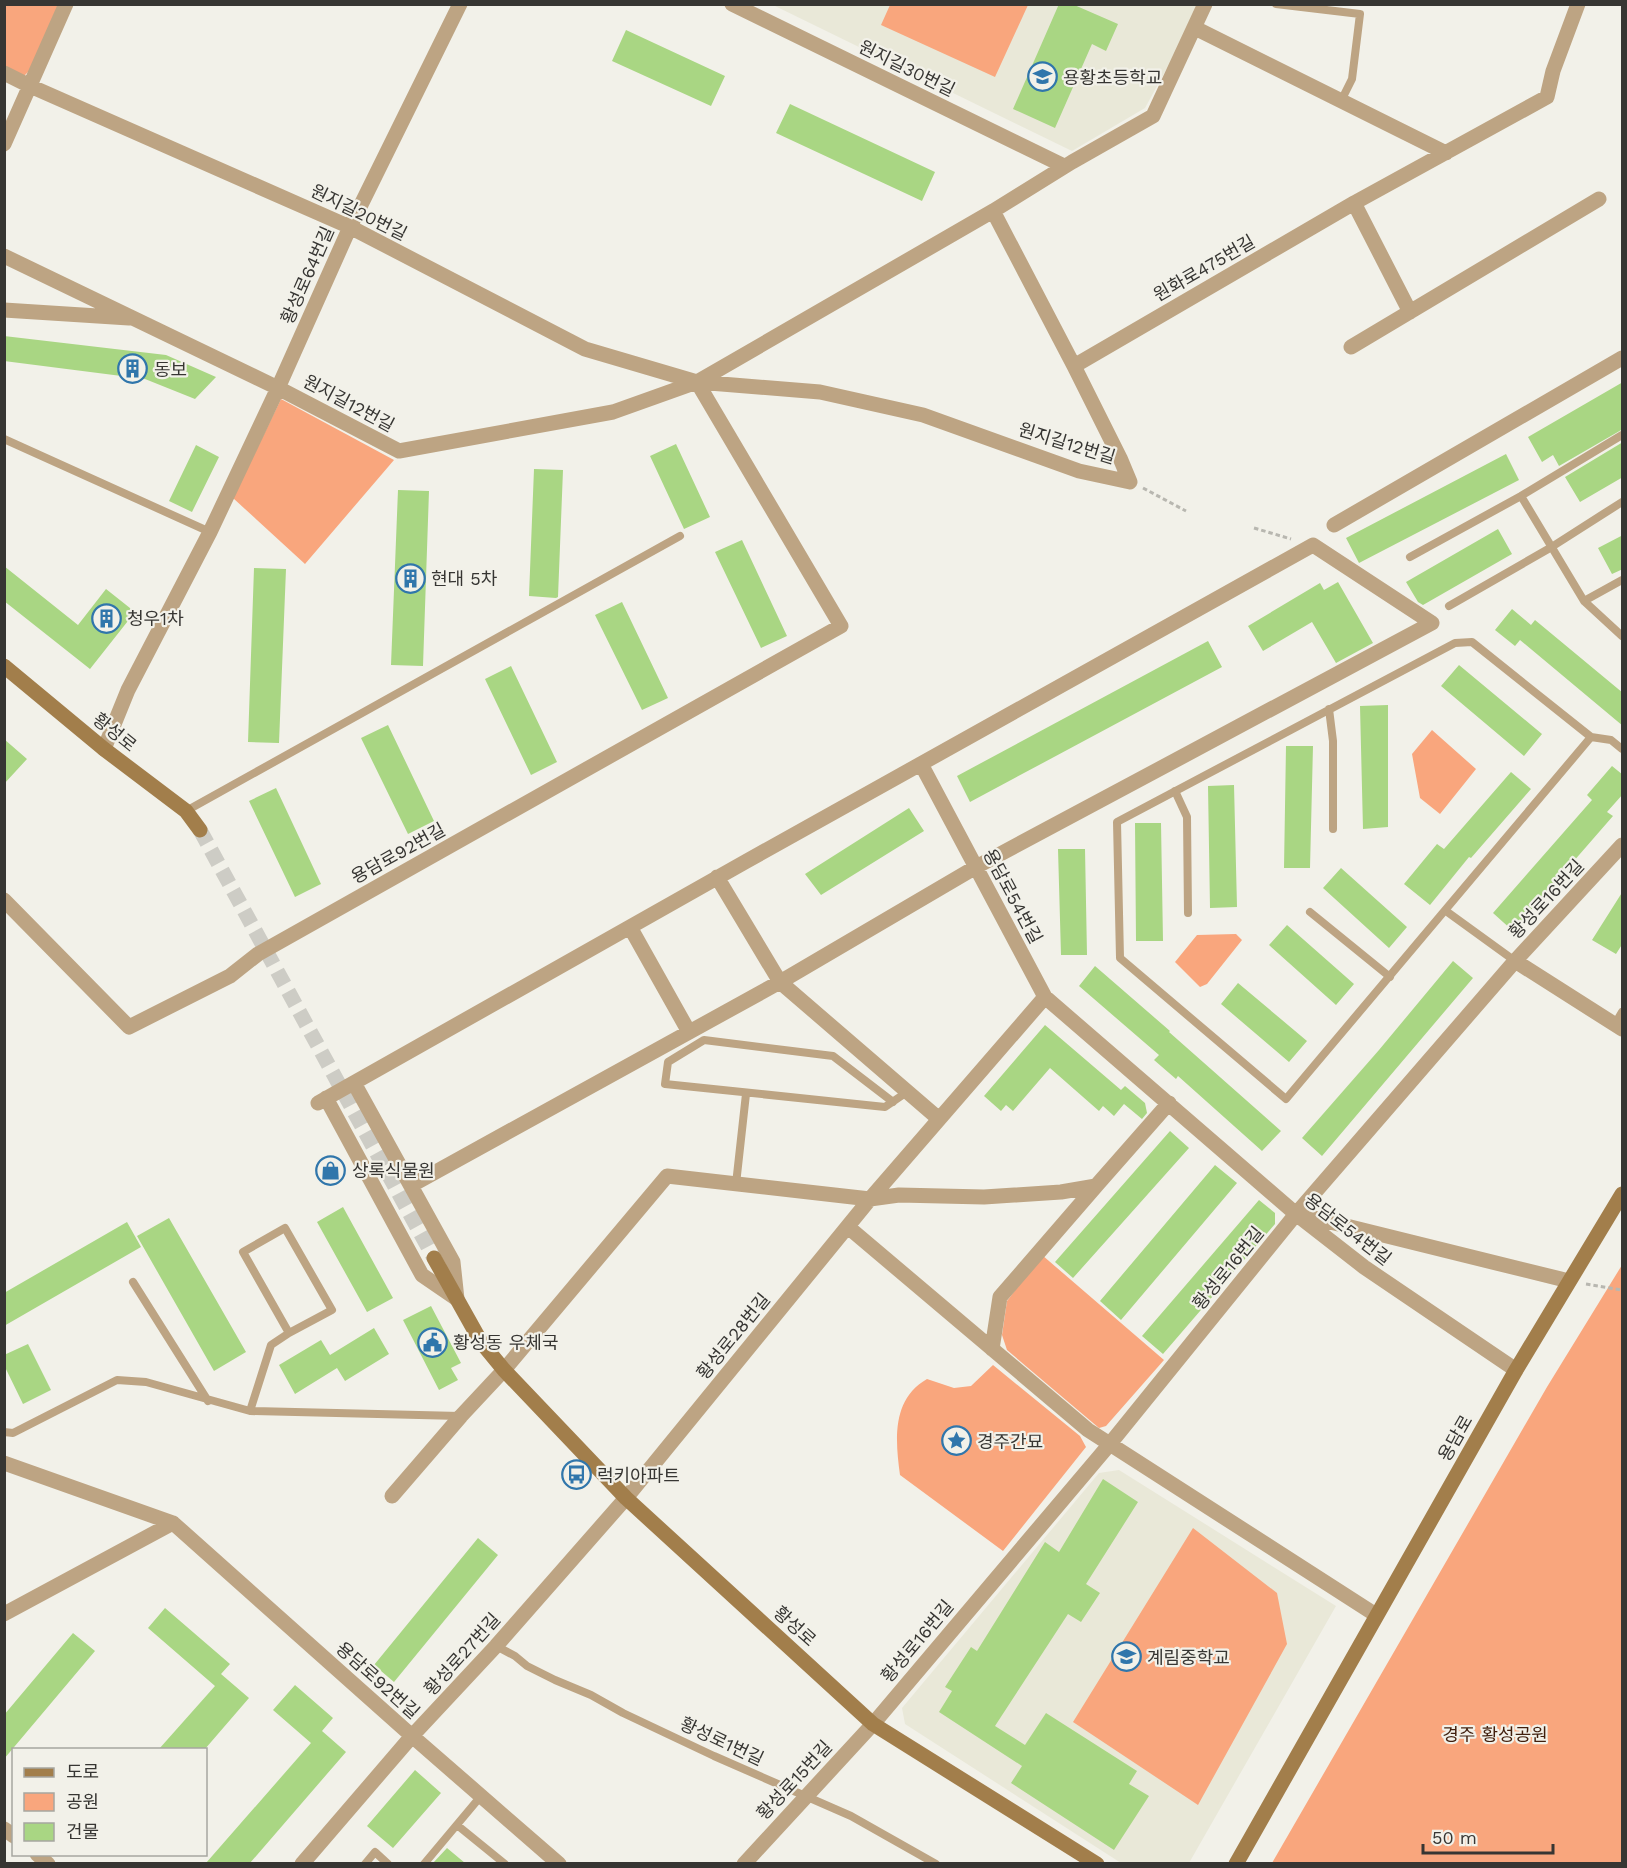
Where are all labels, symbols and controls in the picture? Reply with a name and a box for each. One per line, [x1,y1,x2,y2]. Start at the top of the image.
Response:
street label: 원지길30번길 [855,36,959,100]
school or university icon: 용황초등학교 [1026,61,1058,93]
place label: 용황초등학교 [1063,67,1162,88]
street label: 원지길20번길 [307,180,411,244]
street label: 황성로64번길 [276,223,338,327]
street label: 원화로475번길 [1150,231,1258,305]
building icon: 동보 [117,353,149,385]
place label: 동보 [154,359,187,380]
street label: 원지길12번길 [300,370,398,436]
street label: 원지길12번길 [1016,418,1118,468]
building icon: 현대 5차 [394,562,426,594]
place label: 현대 5차 [431,568,498,589]
building icon: 청우1차 [90,602,122,634]
place label: 청우1차 [127,608,184,629]
street label: 황성로 [89,708,141,756]
street label: 용담로92번길 [347,819,449,887]
street label: 용담로54번길 [979,845,1047,947]
street label: 황성로16번길 [1504,855,1588,943]
shop icon: 상록식물원 [315,1154,347,1186]
place label: 상록식물원 [352,1160,435,1181]
street label: 용담로54번길 [1300,1189,1396,1269]
street label: 황성로16번길 [1188,1222,1268,1314]
street label: 황성로28번길 [692,1289,774,1383]
public building icon: 황성동 우체국 [416,1326,448,1358]
place label: 황성동 우체국 [453,1332,559,1353]
street label: 용담로 [1433,1411,1477,1465]
place icon: 경주간묘 [940,1425,972,1457]
place label: 경주간묘 [977,1431,1043,1452]
bus stop icon: 럭키아파트 [560,1459,592,1491]
place label: 럭키아파트 [597,1465,680,1486]
street label: 황성로16번길 [877,1596,957,1686]
street label: 황성로 [770,1602,820,1650]
street label: 황성로27번길 [420,1609,504,1699]
street label: 용담로92번길 [332,1637,424,1723]
school or university icon: 계림중학교 [1110,1641,1142,1673]
place label: 계림중학교 [1147,1647,1230,1668]
street label: 황성로1번길 [677,1713,767,1769]
park label: 경주 황성공원 [1442,1724,1548,1745]
street label: 황성로15번길 [752,1736,836,1824]
legend [12,1748,207,1856]
text: 도로 [66,1761,99,1782]
text: 공원 [66,1791,99,1812]
scale bar [1423,1817,1554,1855]
text: 건물 [66,1821,99,1842]
text: 50 m [1432,1827,1477,1848]

